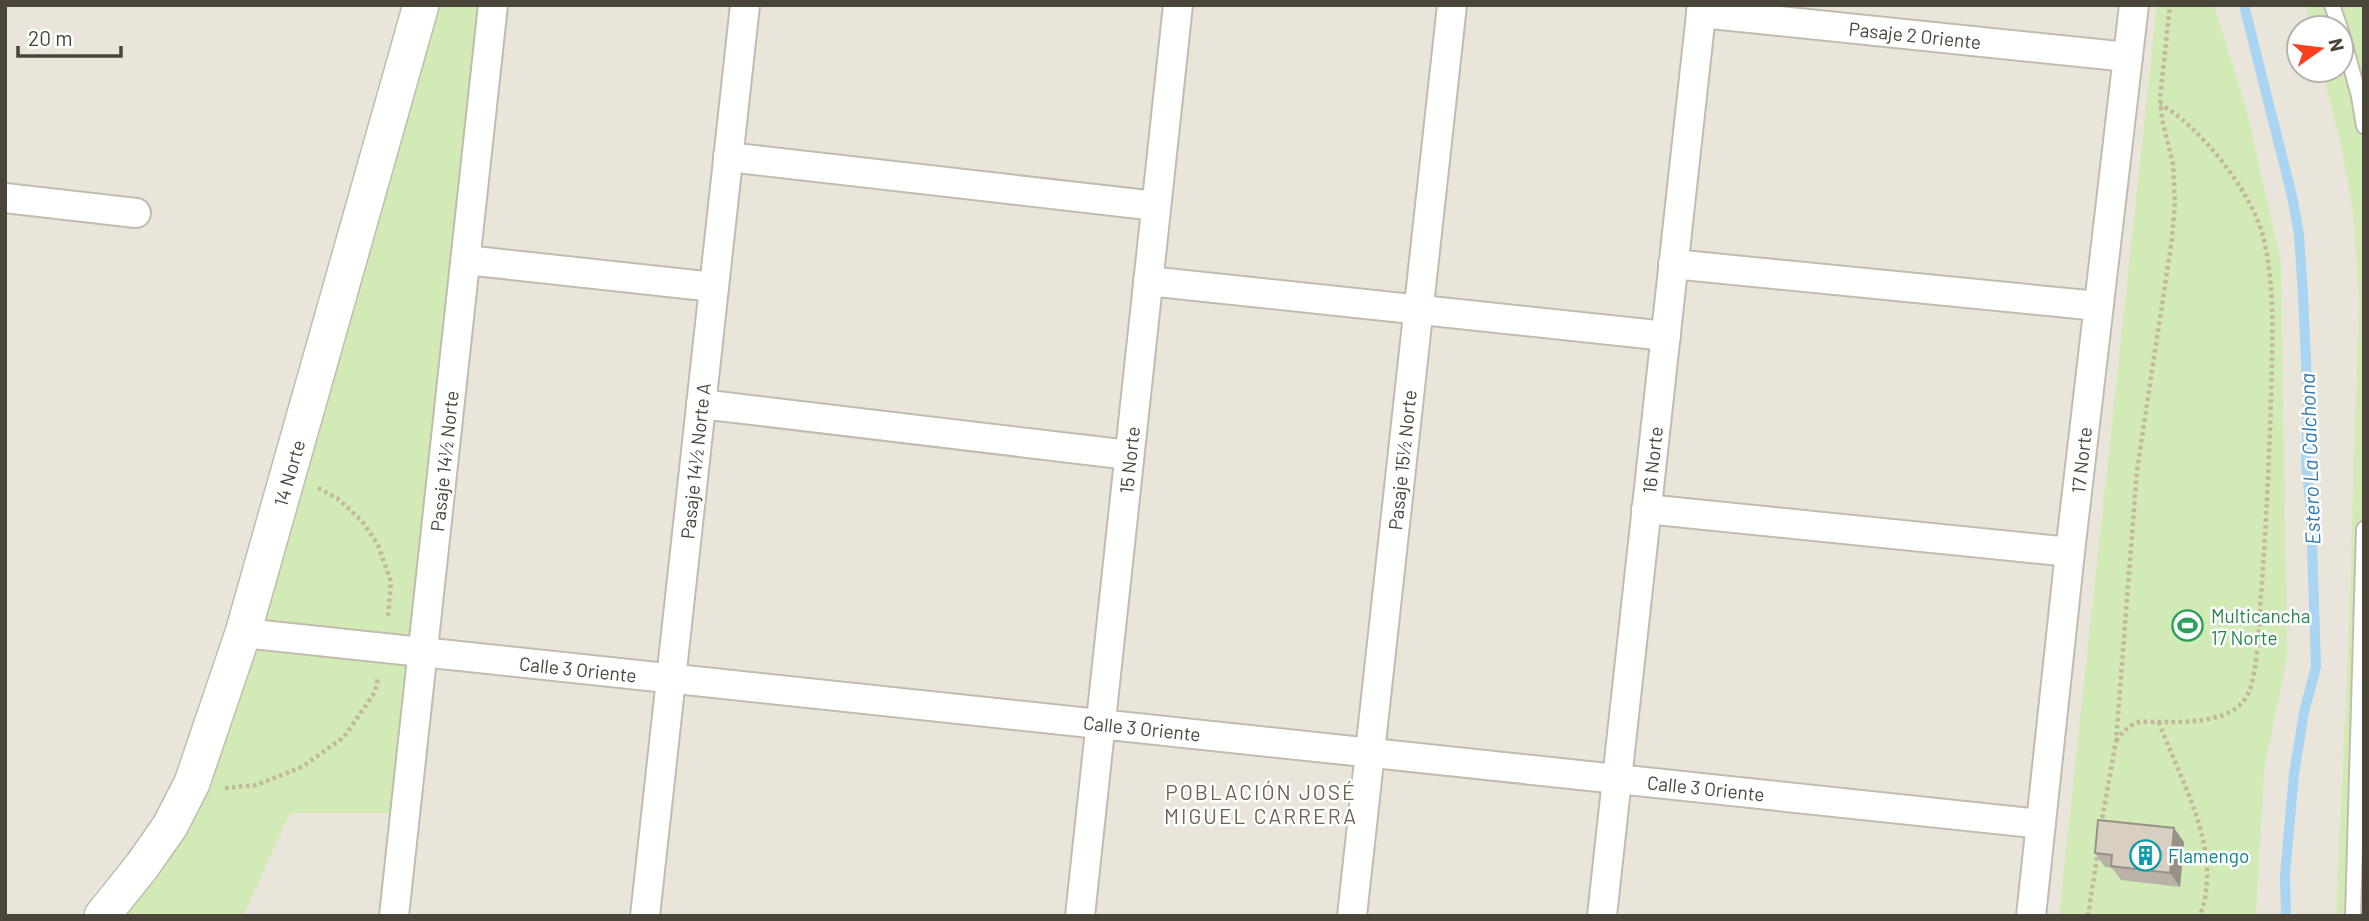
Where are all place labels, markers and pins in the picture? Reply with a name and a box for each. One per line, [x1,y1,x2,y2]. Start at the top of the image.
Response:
place label: Multicancha 17 Norte [2211,604,2310,649]
sports icon: Multicancha 17 Norte [2171,609,2205,643]
building icon: Flamengo [2128,838,2162,872]
place label: Flamengo [2168,844,2249,867]

